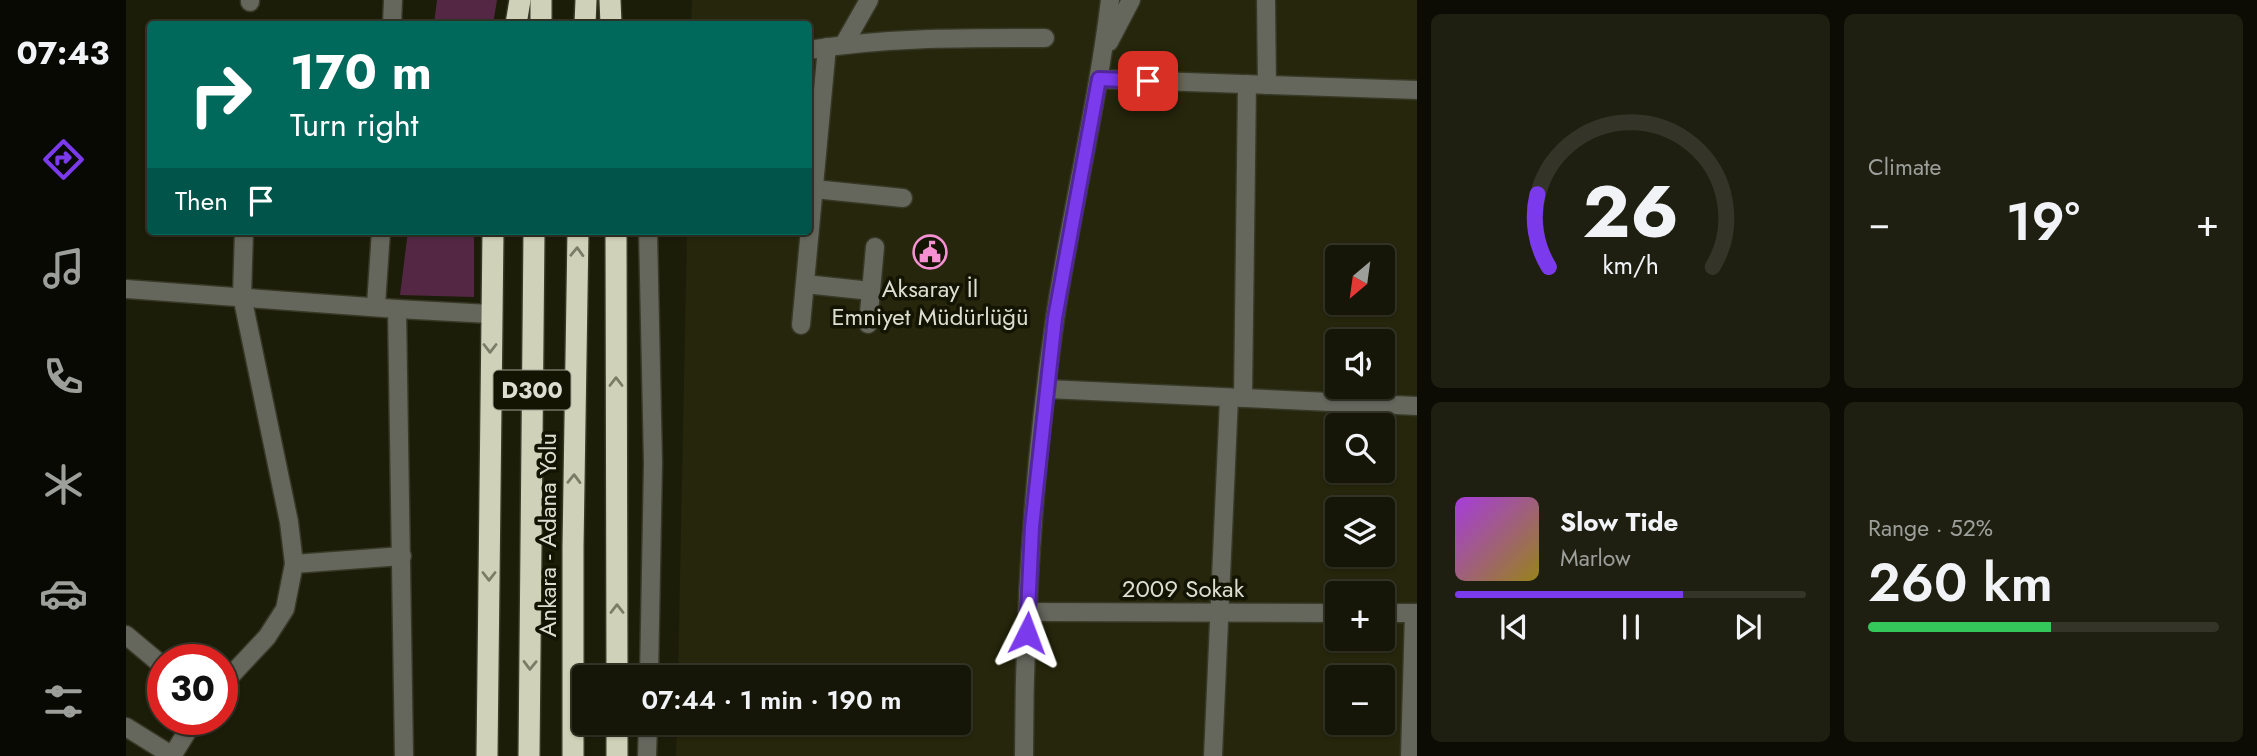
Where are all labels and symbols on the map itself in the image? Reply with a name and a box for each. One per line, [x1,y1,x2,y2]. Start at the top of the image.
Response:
pin [1118,51,1178,111]
public building icon: Aksaray İl Emniyet Müdürlüğü [911,233,949,271]
north arrow [1325,245,1395,315]
one-way arrow [570,246,585,257]
place label: Aksaray İl Emniyet Müdürlüğü [831,271,1029,334]
one-way arrow [482,343,498,354]
road number: D300 [494,370,570,410]
one-way arrow [608,376,624,386]
street label: Ankara - Adana Yolu [530,433,565,637]
one-way arrow [566,473,581,484]
one-way arrow [481,571,497,581]
street label: 2009 Sokak [1122,571,1245,606]
position arrow [990,596,1064,670]
one-way arrow [609,603,625,614]
speed limit sign: 30 [147,644,238,735]
one-way arrow [523,660,538,671]

